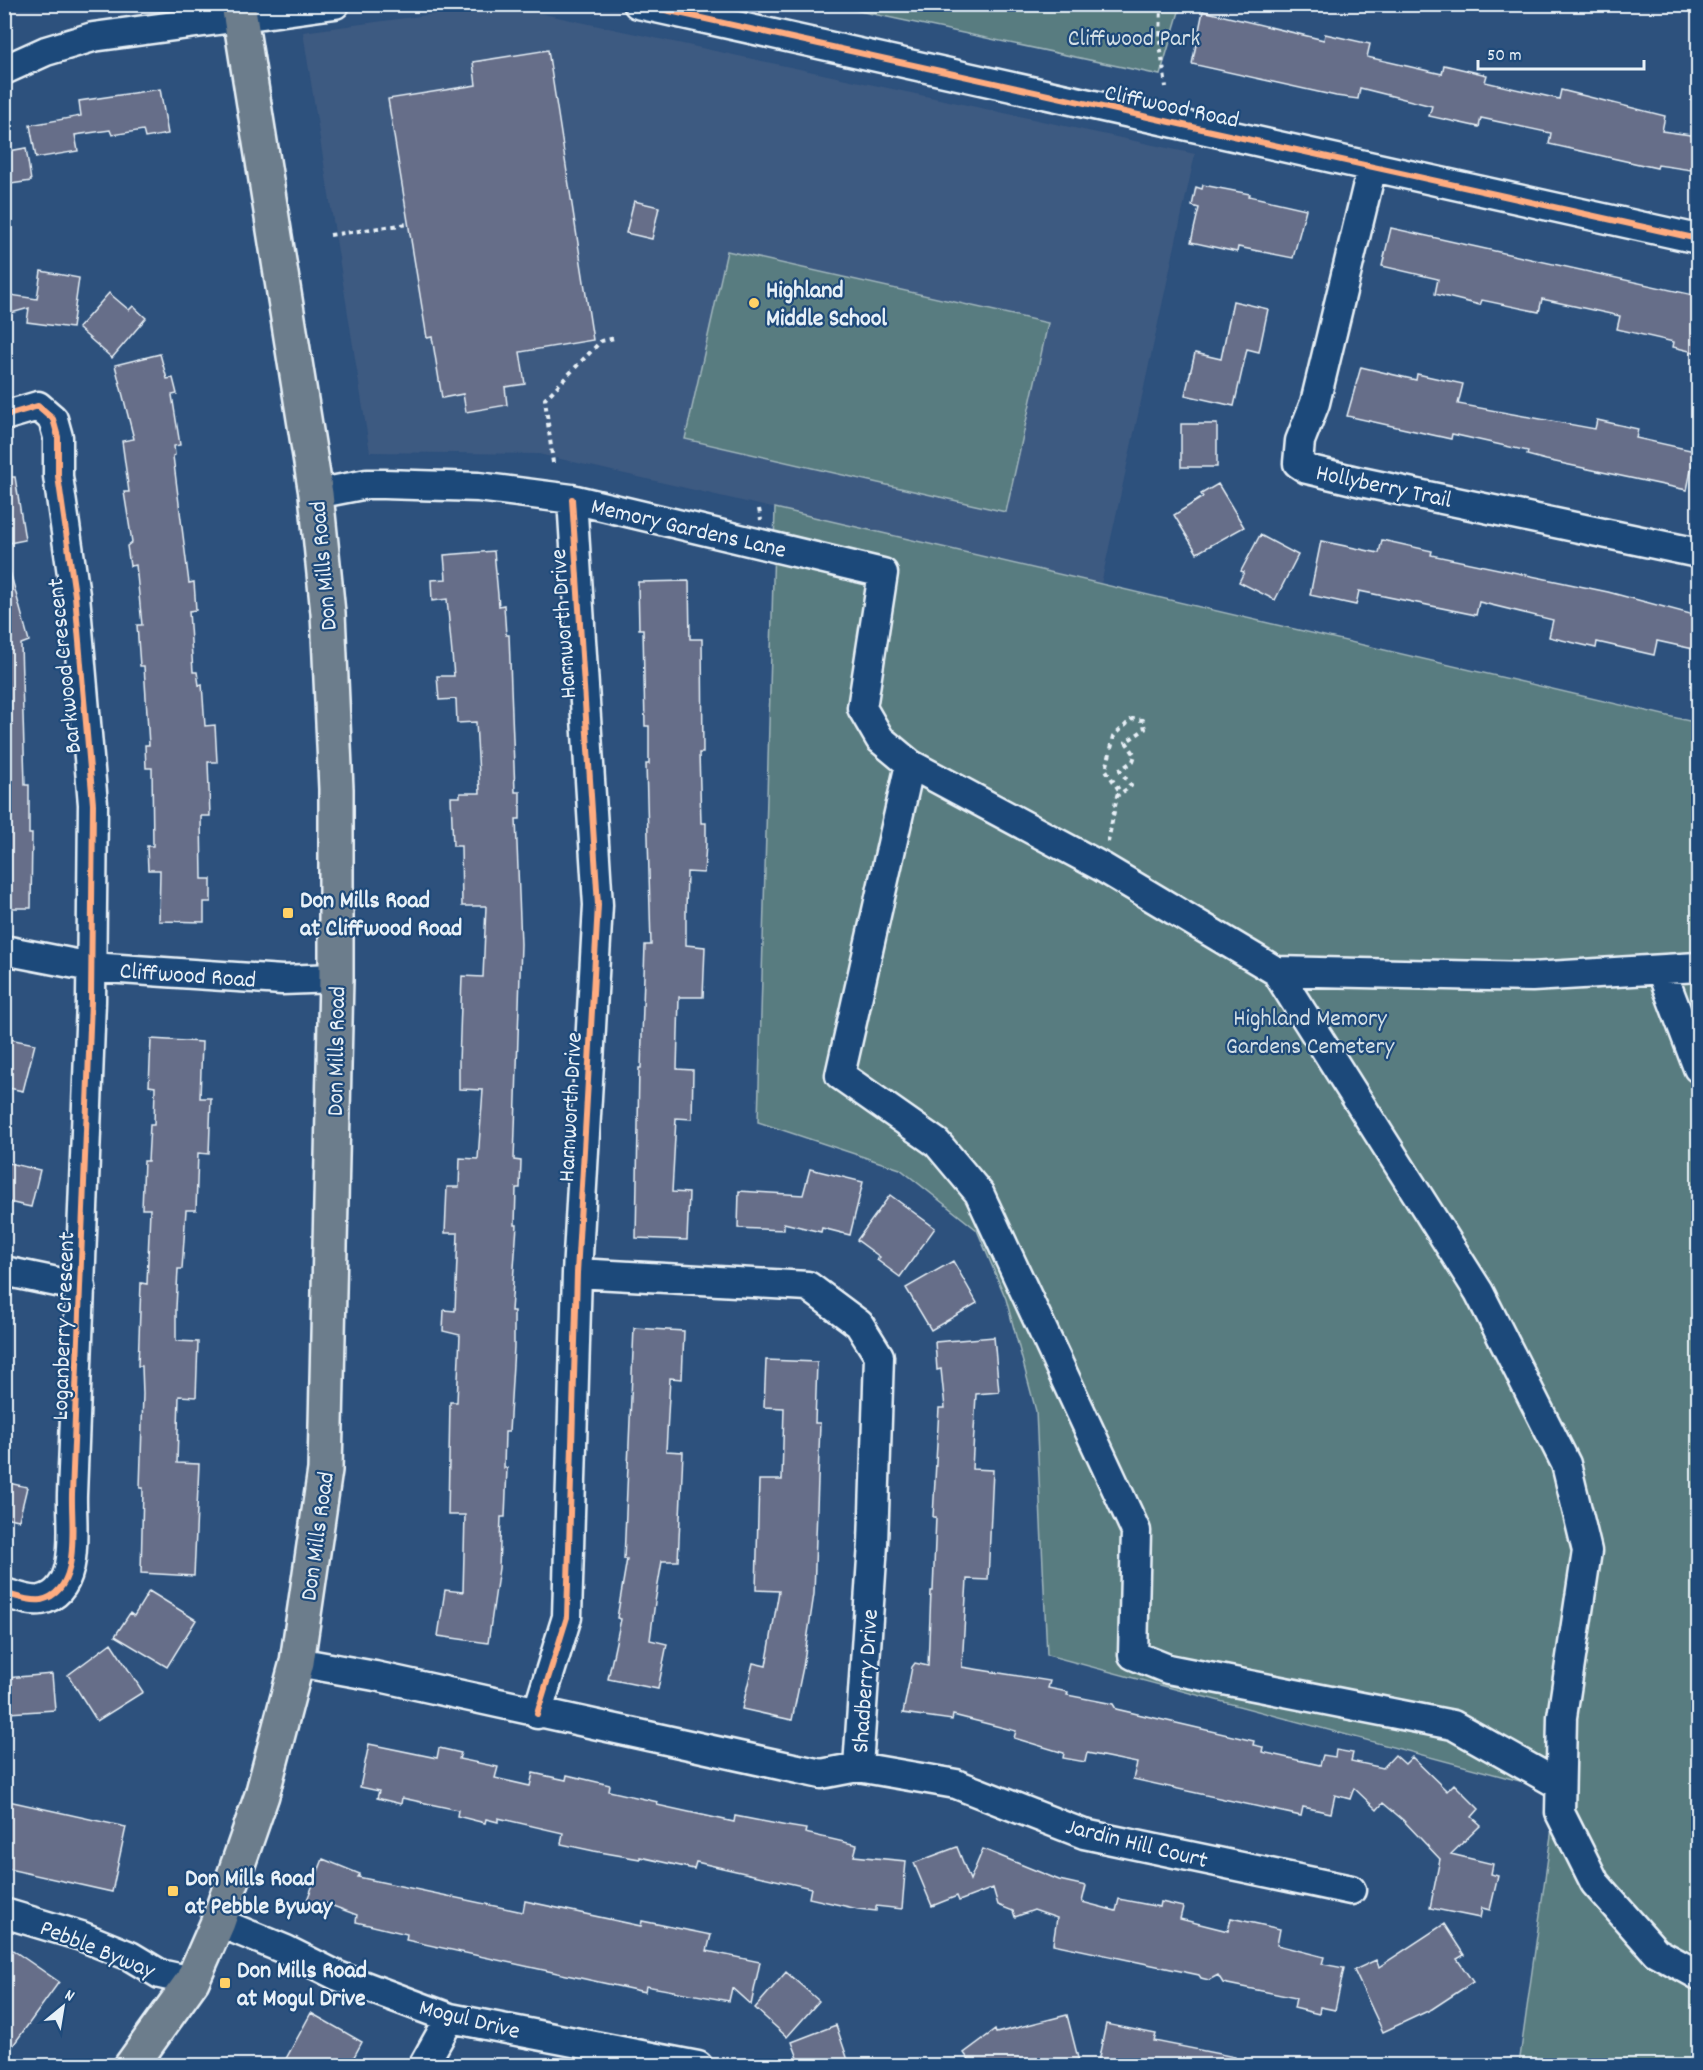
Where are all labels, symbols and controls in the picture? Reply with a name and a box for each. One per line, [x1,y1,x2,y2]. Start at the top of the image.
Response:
park label: Cliffwood Park [1068,23,1200,57]
scale bar [1478,33,1644,71]
text: 50 m [1487,44,1522,69]
street label: Cliffwood Road [1101,77,1242,139]
place label: Highland Middle School [766,275,887,337]
marker: Highland Middle School [747,296,761,310]
street label: Hollyberry Trail [1312,457,1455,519]
street label: Memory Gardens Lane [587,491,789,569]
street label: Don Mills Road [302,499,348,632]
street label: Harnworth Drive [543,548,587,700]
street label: Barkwood Crescent [40,576,92,755]
place label: Don Mills Road at Cliffwood Road [300,885,462,947]
marker: Don Mills Road at Cliffwood Road [281,906,295,920]
street label: Cliffwood Road [118,955,257,999]
street label: Don Mills Road [320,986,356,1116]
park label: Highland Memory Gardens Cemetery [1226,1003,1395,1065]
street label: Harnworth Drive [551,1031,593,1183]
street label: Loganberry Crescent [45,1231,85,1421]
street label: Don Mills Road [293,1470,345,1603]
street label: Shadberry Drive [845,1608,889,1754]
street label: Jardin Hill Court [1062,1811,1211,1879]
place label: Don Mills Road at Pebble Byway [185,1863,333,1925]
marker: Don Mills Road at Pebble Byway [166,1884,180,1898]
street label: Pebble Byway [34,1912,161,1990]
place label: Don Mills Road at Mogul Drive [237,1955,367,2017]
marker: Don Mills Road at Mogul Drive [218,1976,232,1990]
north arrow [33,1977,93,2037]
text: N [60,1984,79,2008]
street label: Mogul Drive [415,1992,523,2050]

